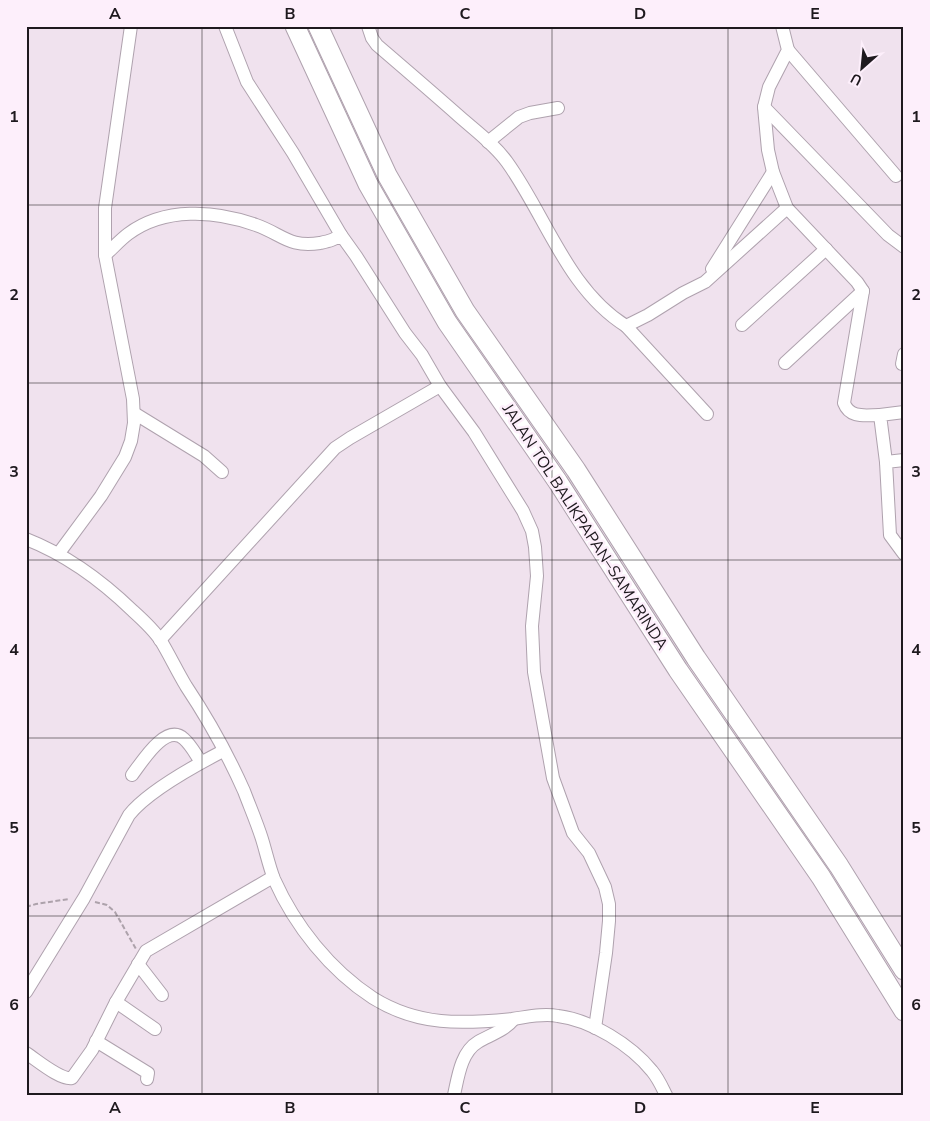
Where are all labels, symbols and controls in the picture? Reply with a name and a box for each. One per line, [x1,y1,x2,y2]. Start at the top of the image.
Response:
text: A [109,3,121,25]
text: B [284,3,296,25]
text: C [460,3,471,25]
text: D [634,3,646,25]
text: E [810,3,820,25]
north arrow [838,42,888,92]
text: U [847,68,865,90]
text: 1 [9,106,19,128]
text: 1 [911,106,921,128]
text: 2 [9,284,19,306]
text: 2 [911,284,921,306]
street label: JALAN TOL BALIKPAPAN–SAMARINDA [496,399,673,655]
text: 3 [9,461,19,483]
text: 3 [911,461,921,483]
text: 4 [9,639,19,661]
text: 4 [911,639,921,661]
text: 5 [9,817,19,839]
text: 5 [911,817,921,839]
text: 6 [9,994,19,1016]
text: 6 [911,994,921,1016]
text: A [109,1097,121,1119]
text: B [284,1097,296,1119]
text: C [460,1097,471,1119]
text: D [634,1097,646,1119]
text: E [810,1097,820,1119]

